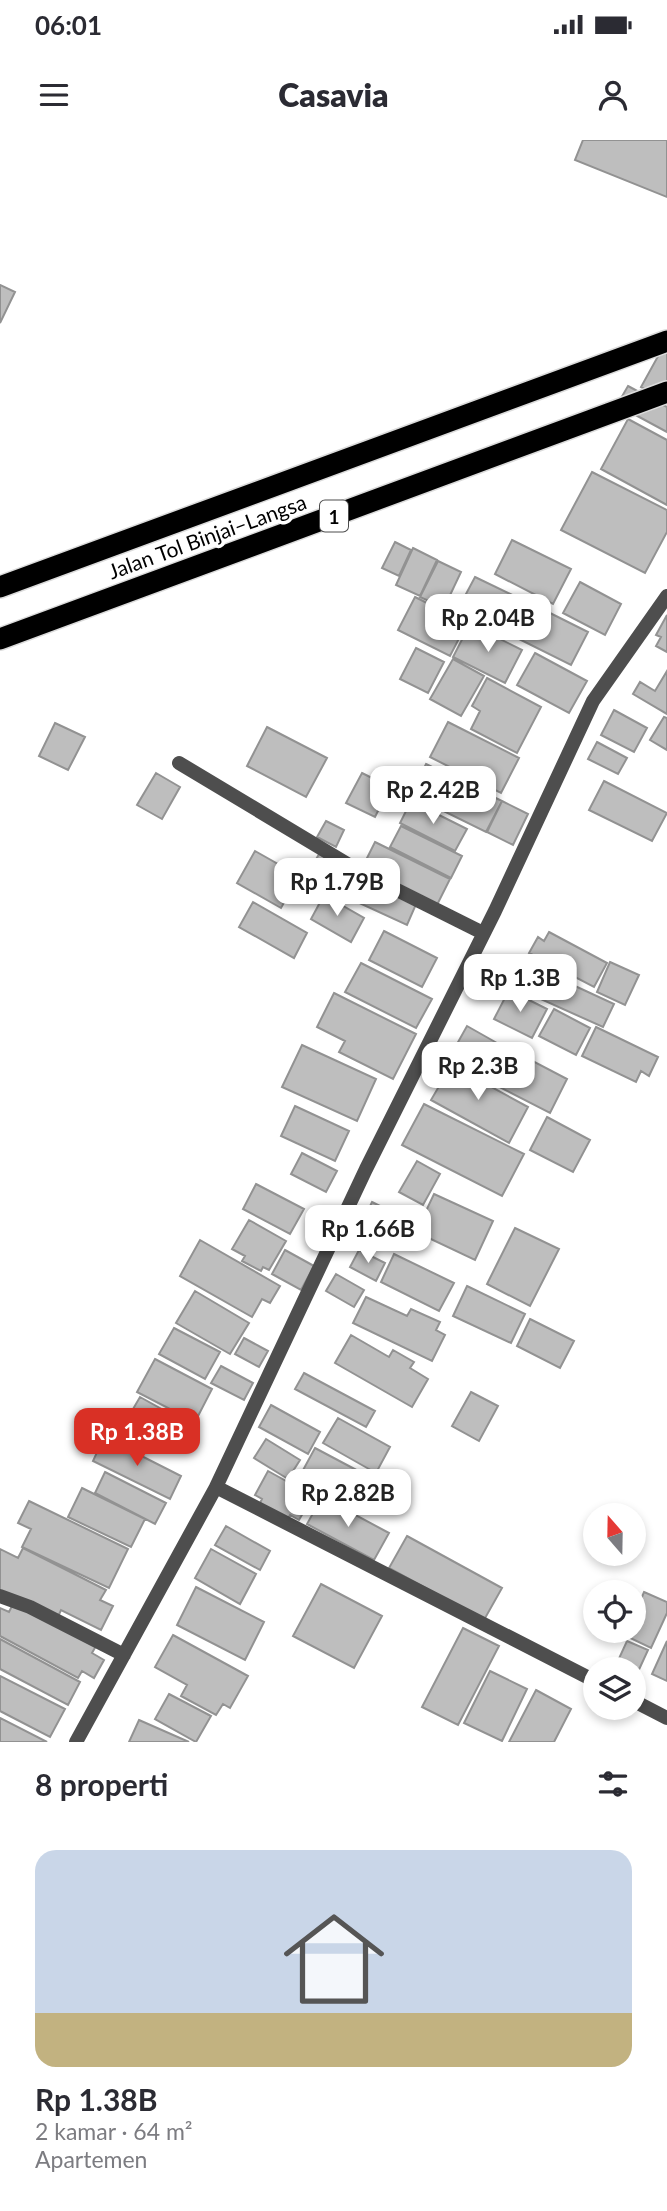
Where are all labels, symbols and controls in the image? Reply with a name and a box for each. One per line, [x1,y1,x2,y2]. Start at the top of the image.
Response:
text: 06:01 [35,9,102,41]
text: Casavia [278,75,389,114]
icon: menu [35,76,73,114]
icon: person [594,76,632,114]
street label: Jalan Tol Binjai–Langsa [105,489,309,583]
road number: 1 [320,500,348,532]
pin: Rp 2.04B [416,594,560,654]
text: Rp 2.04B [441,603,535,631]
pin: Rp 2.42B [361,766,505,826]
text: Rp 2.42B [386,775,480,803]
pin: Rp 1.79B [265,858,409,918]
text: Rp 1.79B [290,867,384,895]
pin: Rp 1.3B [455,954,585,1014]
text: Rp 1.3B [480,963,560,991]
pin: Rp 2.3B [413,1042,543,1102]
text: Rp 2.3B [438,1051,518,1079]
pin: Rp 1.66B [296,1206,440,1265]
text: Rp 1.66B [321,1214,415,1242]
pin: Rp 1.38B [65,1408,209,1468]
text: Rp 1.38B [90,1417,184,1445]
pin: Rp 2.82B [276,1470,420,1529]
text: Rp 2.82B [301,1478,395,1506]
north arrow [583,1503,646,1566]
map controls [583,1503,646,1720]
button: locate [583,1580,646,1643]
button: layers [583,1657,646,1720]
icon: filters [594,1765,632,1803]
text: 8 properti [35,1766,168,1802]
icon: home [271,1896,397,2022]
text: Rp 1.38B [35,2081,158,2117]
text: 2 kamar · 64 m² [35,2117,193,2145]
text: Apartemen [35,2145,147,2173]

